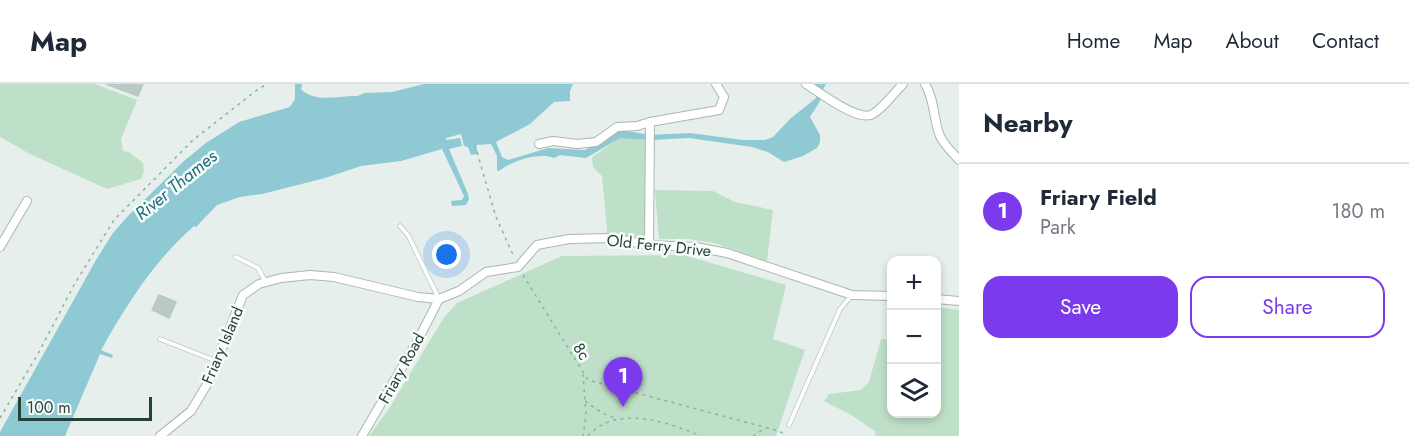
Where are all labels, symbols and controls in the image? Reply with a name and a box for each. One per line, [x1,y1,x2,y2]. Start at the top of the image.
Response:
text: Map [30,21,87,62]
text: Home [1067,26,1120,56]
text: Map [1153,26,1193,56]
text: About [1226,26,1279,56]
text: Contact [1312,26,1379,56]
text: Nearby [983,104,1072,142]
water label: River Thames [129,143,223,226]
text: Friary Field [1040,181,1157,213]
text: 1 [997,197,1008,226]
text: 180 m [1331,197,1385,226]
text: Park [1040,213,1076,242]
street label: Old Ferry Drive [606,229,712,262]
your location [432,240,461,269]
map controls [887,256,941,418]
button: + [887,256,941,310]
button: Save [983,276,1178,338]
button: Share [1190,276,1385,338]
street label: Friary Island [196,303,249,387]
button: − [887,310,941,364]
street label: Friary Road [373,329,430,408]
street label: 8c [567,338,596,364]
pin: 1 [604,358,642,407]
button: layers [887,364,941,418]
scale bar [18,394,152,422]
text: 100 m [27,396,71,419]

